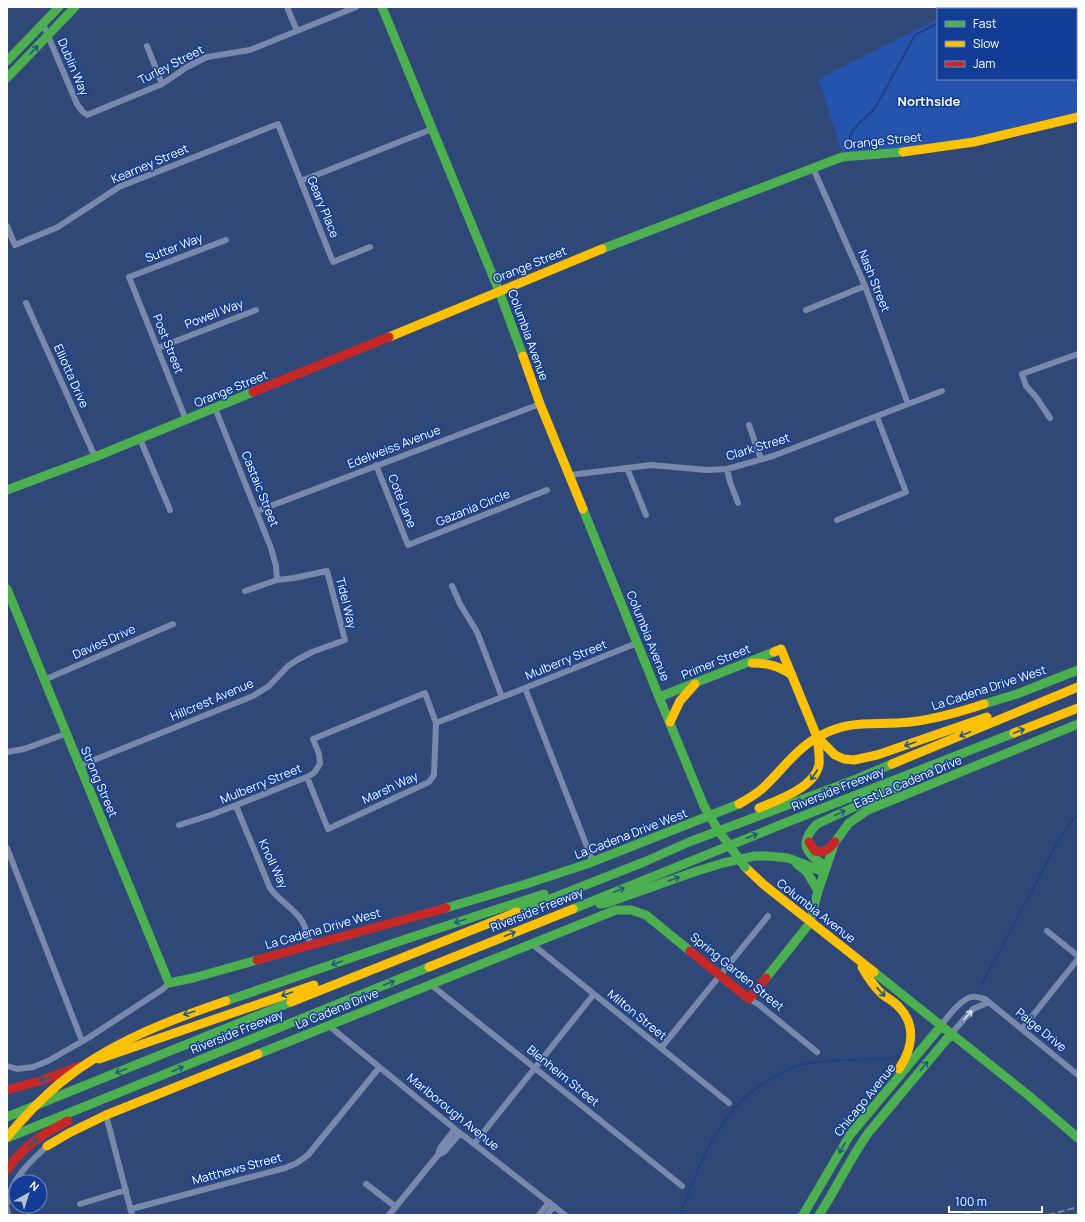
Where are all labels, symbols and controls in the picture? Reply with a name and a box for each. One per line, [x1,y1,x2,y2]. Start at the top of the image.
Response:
legend [937,8,1077,80]
text: Fast [973,15,997,32]
text: Slow [973,35,999,52]
street label: Dublin Way [54,36,93,99]
street label: Turley Street [135,41,207,88]
one-way arrow [29,45,39,55]
text: Jam [973,55,995,72]
district label: Northside [898,92,961,110]
street label: Orange Street [843,128,923,153]
street label: Kearney Street [109,140,191,187]
street label: Geary Place [303,173,344,240]
street label: Sutter Way [143,229,206,266]
street label: Orange Street [490,242,569,287]
street label: Nash Street [854,247,895,315]
street label: Columbia Avenue [504,287,553,383]
street label: Powell Way [182,294,246,332]
street label: Post Street [149,311,188,376]
street label: Elliotta Drive [50,341,93,410]
street label: Orange Street [191,366,270,411]
street label: Edelweiss Avenue [345,421,443,472]
street label: Clark Street [724,429,792,464]
street label: Castaic Street [238,448,283,529]
street label: Cote Lane [384,471,421,530]
street label: Gazania Circle [433,485,512,530]
street label: Tidel Way [332,575,361,631]
street label: Columbia Avenue [623,588,674,683]
street label: Davies Drive [70,620,138,663]
street label: Mulberry Street [522,635,609,684]
street label: Primer Street [679,640,753,683]
street label: La Cadena Drive West [929,661,1049,714]
street label: Hillcrest Avenue [167,674,256,725]
one-way arrow [1012,726,1024,734]
one-way arrow [960,730,972,738]
one-way arrow [905,740,917,748]
street label: Strong Street [77,744,122,820]
street label: East La Cadena Drive [851,751,964,812]
street label: Mulberry Street [217,759,304,808]
street label: Riverside Freeway [789,762,887,815]
street label: Marsh Way [359,767,421,808]
one-way arrow [810,769,818,781]
street label: La Cadena Drive West [572,804,690,863]
one-way arrow [834,809,846,816]
one-way arrow [746,832,758,839]
street label: Knoll Way [255,836,293,892]
one-way arrow [667,874,679,882]
street label: Columbia Avenue [773,874,859,947]
street label: Riverside Freeway [488,883,586,936]
one-way arrow [612,885,624,893]
street label: La Cadena Drive West [263,904,383,953]
one-way arrow [453,918,466,925]
street label: Spring Garden Street [687,928,788,1015]
one-way arrow [503,930,515,937]
one-way arrow [331,959,343,967]
one-way arrow [383,979,395,986]
street label: La Cadena Drive [293,984,381,1033]
street label: Milton Street [604,985,671,1044]
one-way arrow [876,986,885,996]
one-way arrow [281,991,294,998]
street label: Paige Drive [1012,1004,1070,1055]
street label: Riverside Freeway [188,1005,286,1058]
one-way arrow [182,1010,195,1017]
one-way arrow [963,1010,973,1020]
street label: Blenheim Street [523,1041,603,1110]
street label: Chicago Avenue [830,1060,899,1140]
one-way arrow [920,1061,929,1072]
one-way arrow [172,1065,184,1072]
one-way arrow [116,1067,128,1075]
street label: Marlborough Avenue [404,1069,503,1154]
one-way arrow [39,1076,52,1083]
one-way arrow [28,1137,39,1146]
one-way arrow [837,1142,845,1154]
street label: Matthews Street [190,1148,284,1189]
north arrow [8,1174,48,1214]
text: N [27,1178,42,1194]
scale bar [949,1188,1042,1214]
text: 100 m [955,1193,987,1210]

